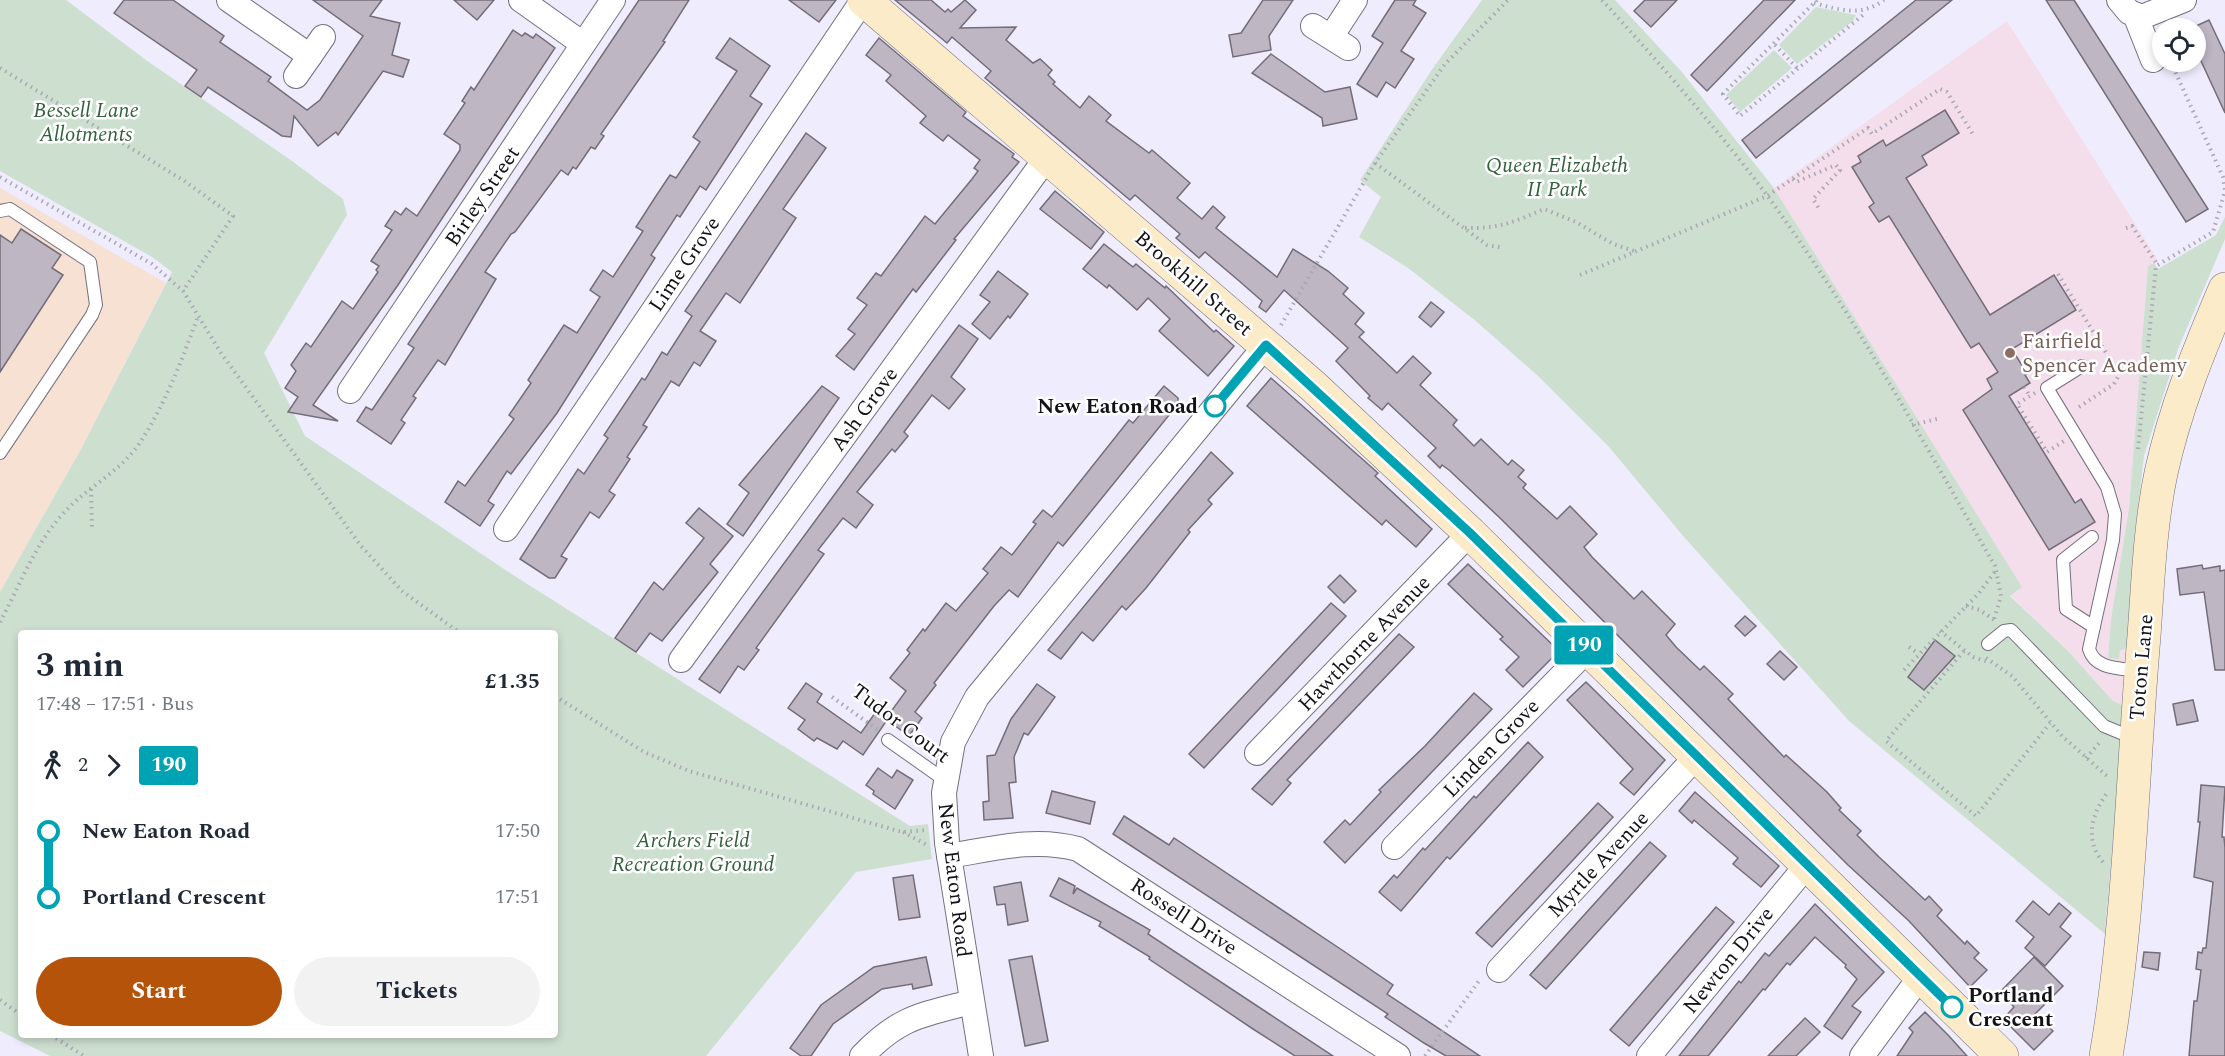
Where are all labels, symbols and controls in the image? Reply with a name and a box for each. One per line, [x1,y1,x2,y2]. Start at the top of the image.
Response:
map controls [2152,18,2206,72]
button: locate [2152,18,2206,72]
park label: Bessell Lane Allotments [33,95,139,151]
street label: Birley Street [437,140,528,253]
park label: Queen Elizabeth II Park [1486,150,1628,206]
street label: Lime Grove [641,210,729,319]
street label: Brookhill Street [1127,223,1260,344]
place label: Fairfield Spencer Academy [2022,326,2188,382]
marker: Fairfield Spencer Academy [2003,346,2017,360]
street label: Ash Grove [823,360,907,459]
place label: New Eaton Road [1037,391,1198,423]
marker: New Eaton Road [1204,395,1226,417]
street label: Hawthorne Avenue [1291,568,1439,719]
street label: Toton Lane [2121,613,2163,722]
line badge: 190 [1550,626,1618,664]
text: 190 [1566,629,1602,661]
text: 3 min [36,641,124,691]
text: £1.35 [485,665,540,698]
street label: Tudor Court [844,676,957,772]
text: 17:48 – 17:51 · Bus [36,689,194,719]
street label: Linden Grove [1436,692,1548,806]
icon: walk [36,749,69,782]
icon: forward [97,749,130,782]
text: 190 [151,749,186,781]
text: 2 [78,750,88,780]
street label: New Eaton Road [929,801,979,959]
street label: Myrtle Avenue [1540,804,1657,926]
text: New Eaton Road [82,815,250,848]
text: 17:50 [495,816,540,846]
park label: Archers Field Recreation Ground [612,825,775,881]
street label: Rossell Drive [1123,870,1243,964]
text: Portland Crescent [82,881,266,914]
text: 17:51 [495,882,540,912]
street label: Newton Drive [1675,900,1782,1021]
button: Start [36,957,282,1026]
button: Tickets [294,957,540,1026]
place label: Portland Crescent [1968,980,2053,1036]
marker: Portland Crescent [1941,996,1963,1018]

